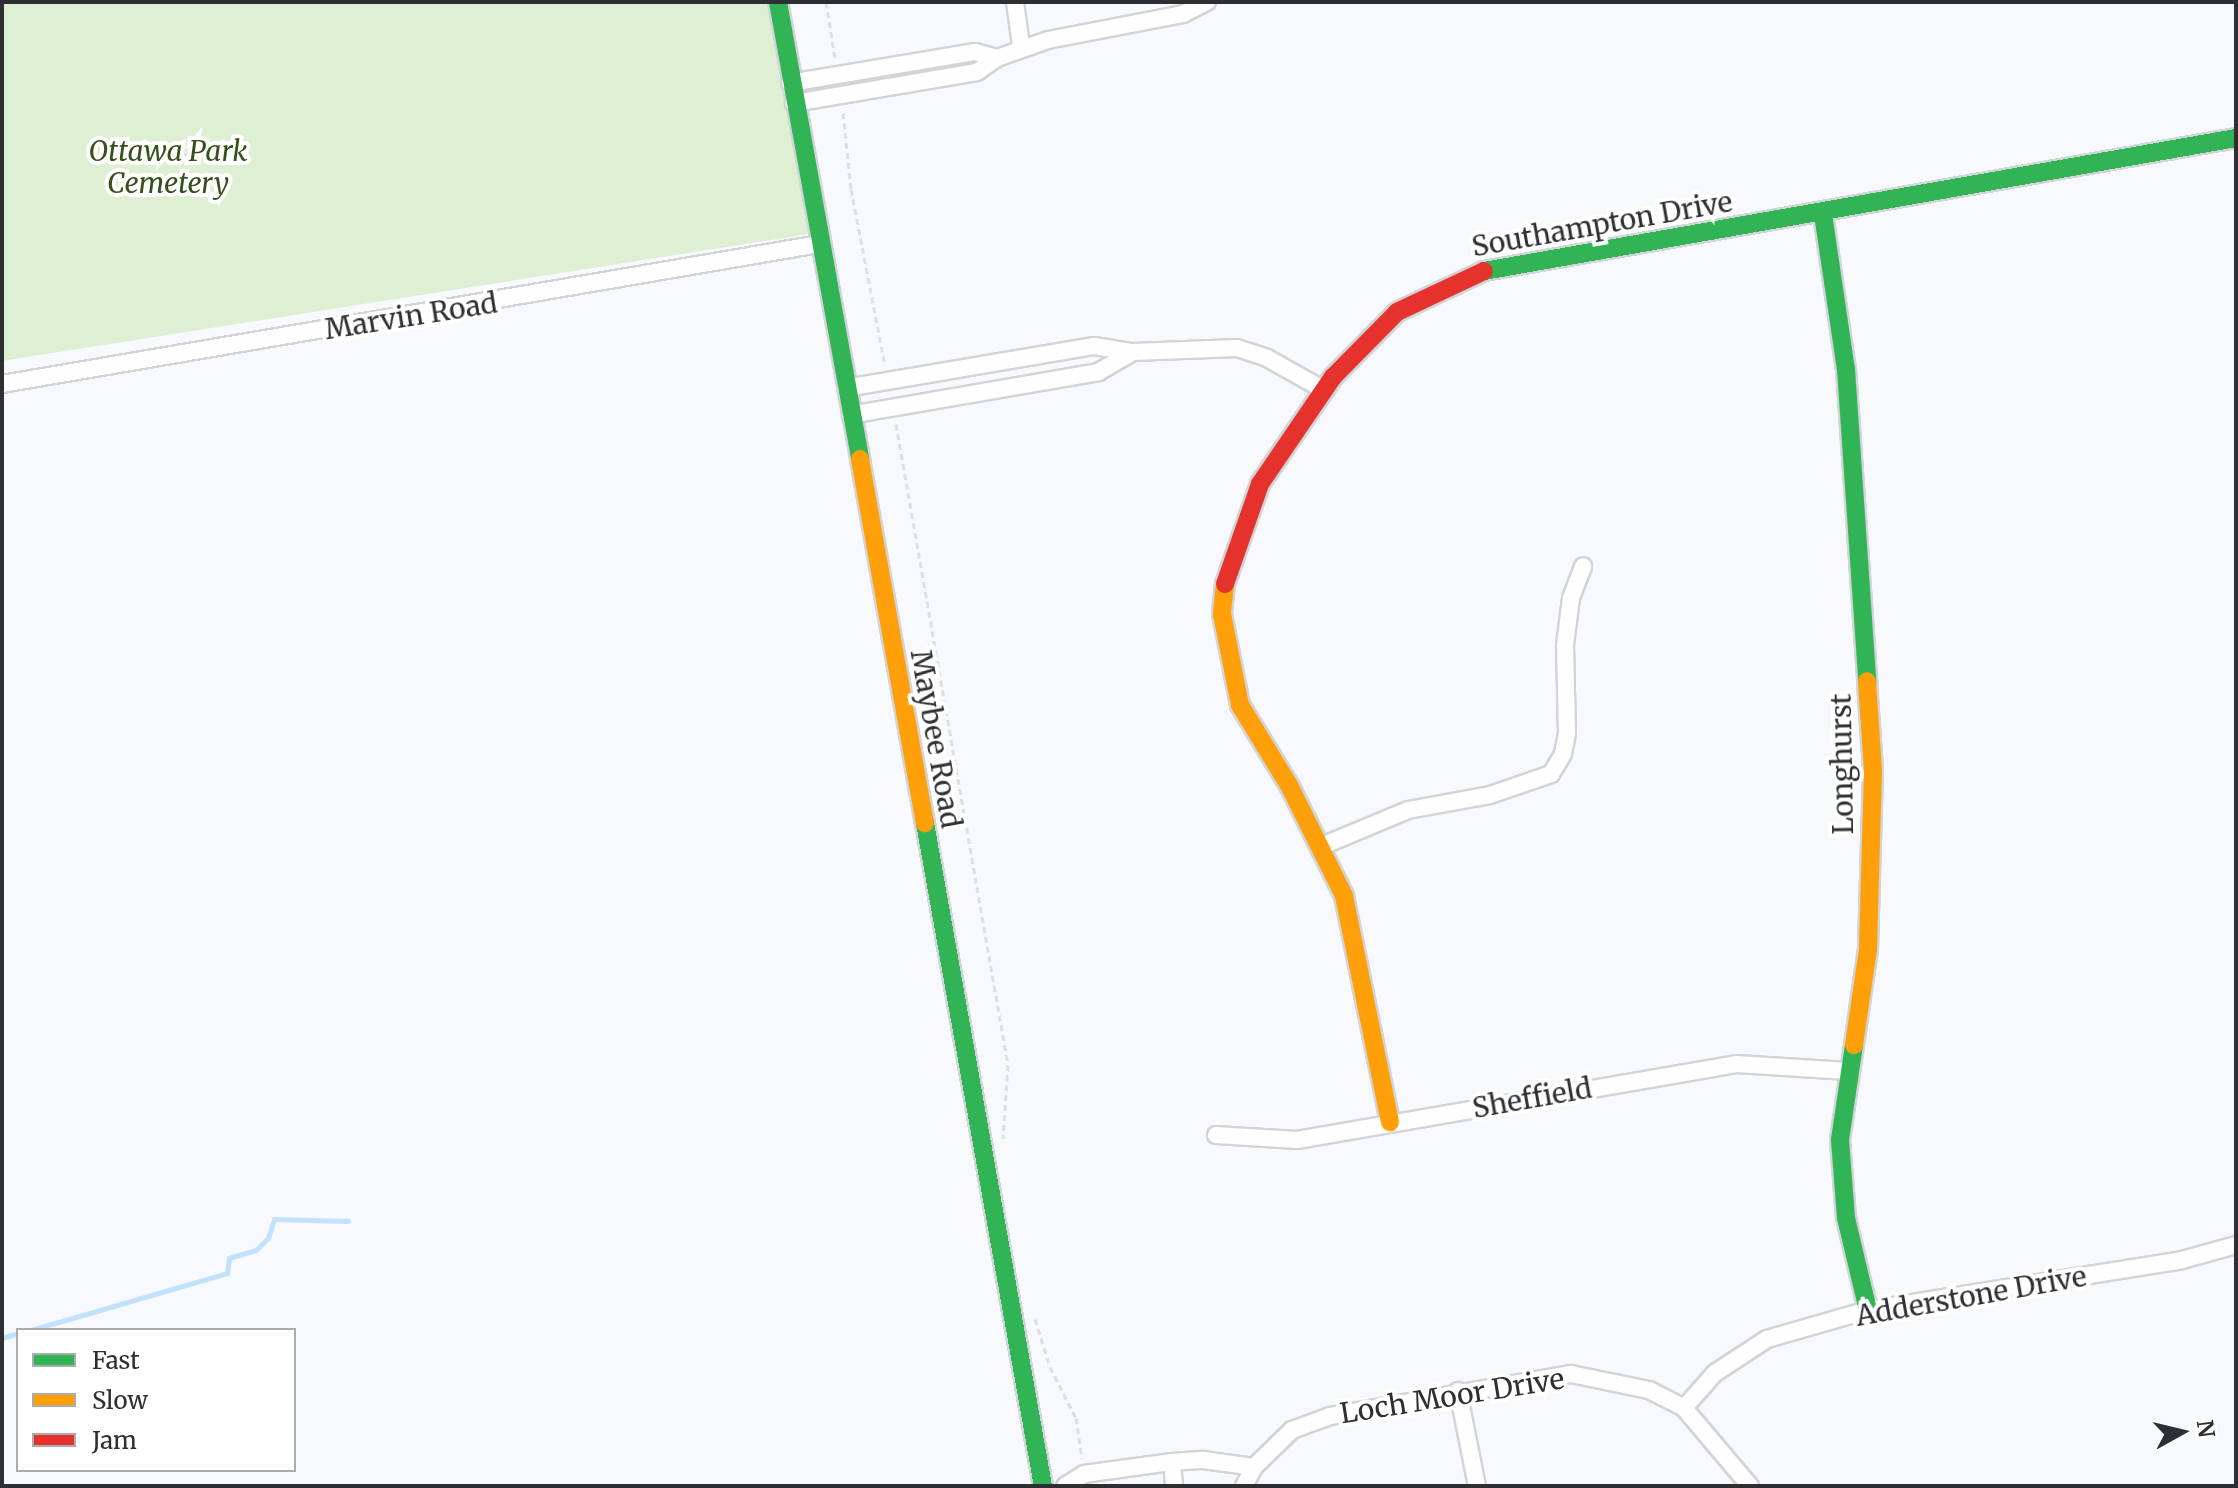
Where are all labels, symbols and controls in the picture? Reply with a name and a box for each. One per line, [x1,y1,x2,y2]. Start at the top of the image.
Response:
park label: Ottawa Park Cemetery [88,134,248,200]
street label: Southampton Drive [1469,185,1735,263]
street label: Marvin Road [322,286,500,346]
street label: Maybee Road [904,647,968,831]
street label: Longhurst [1824,693,1860,835]
street label: Sheffield [1470,1071,1594,1125]
street label: Adderstone Drive [1853,1259,2089,1333]
legend [16,1328,296,1472]
text: Fast [92,1345,140,1376]
street label: Loch Moor Drive [1338,1362,1566,1430]
text: Slow [92,1385,148,1416]
north arrow [2142,1392,2222,1472]
text: N [2191,1418,2221,1439]
text: Jam [92,1425,137,1456]

